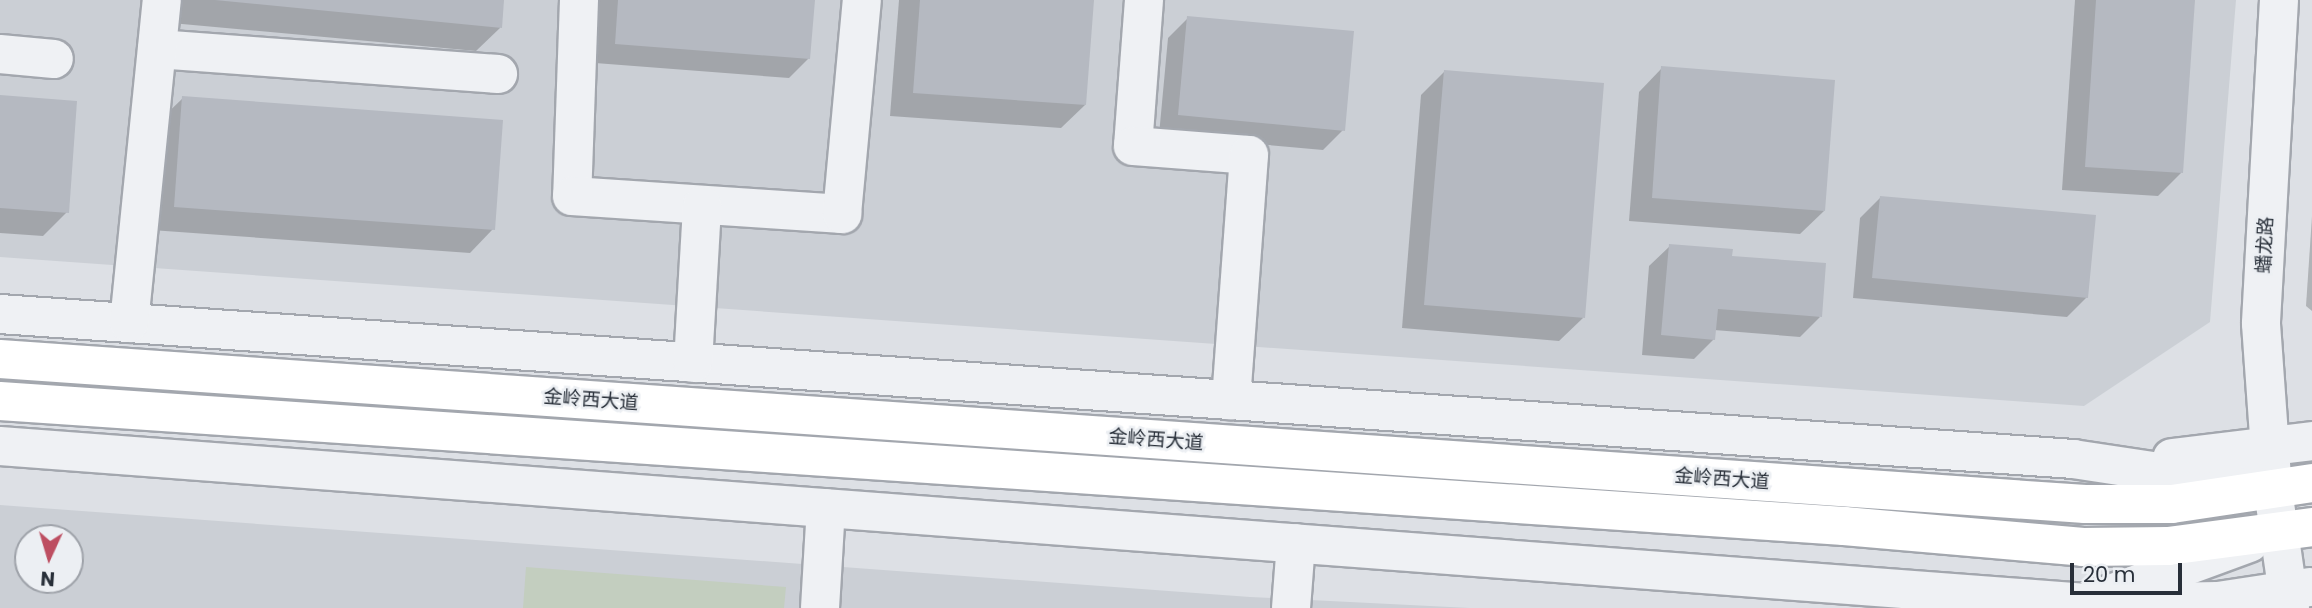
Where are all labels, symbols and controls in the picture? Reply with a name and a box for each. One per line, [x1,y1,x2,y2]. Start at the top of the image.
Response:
street label: 蟠龙路 [2252,216,2278,274]
street label: 金岭西大道 [543,385,639,415]
street label: 金岭西大道 [1108,425,1204,455]
street label: 金岭西大道 [1674,464,1770,494]
north arrow [14,524,84,594]
scale bar [2074,548,2186,592]
text: 20 m [2083,560,2136,589]
text: N [40,564,56,592]

